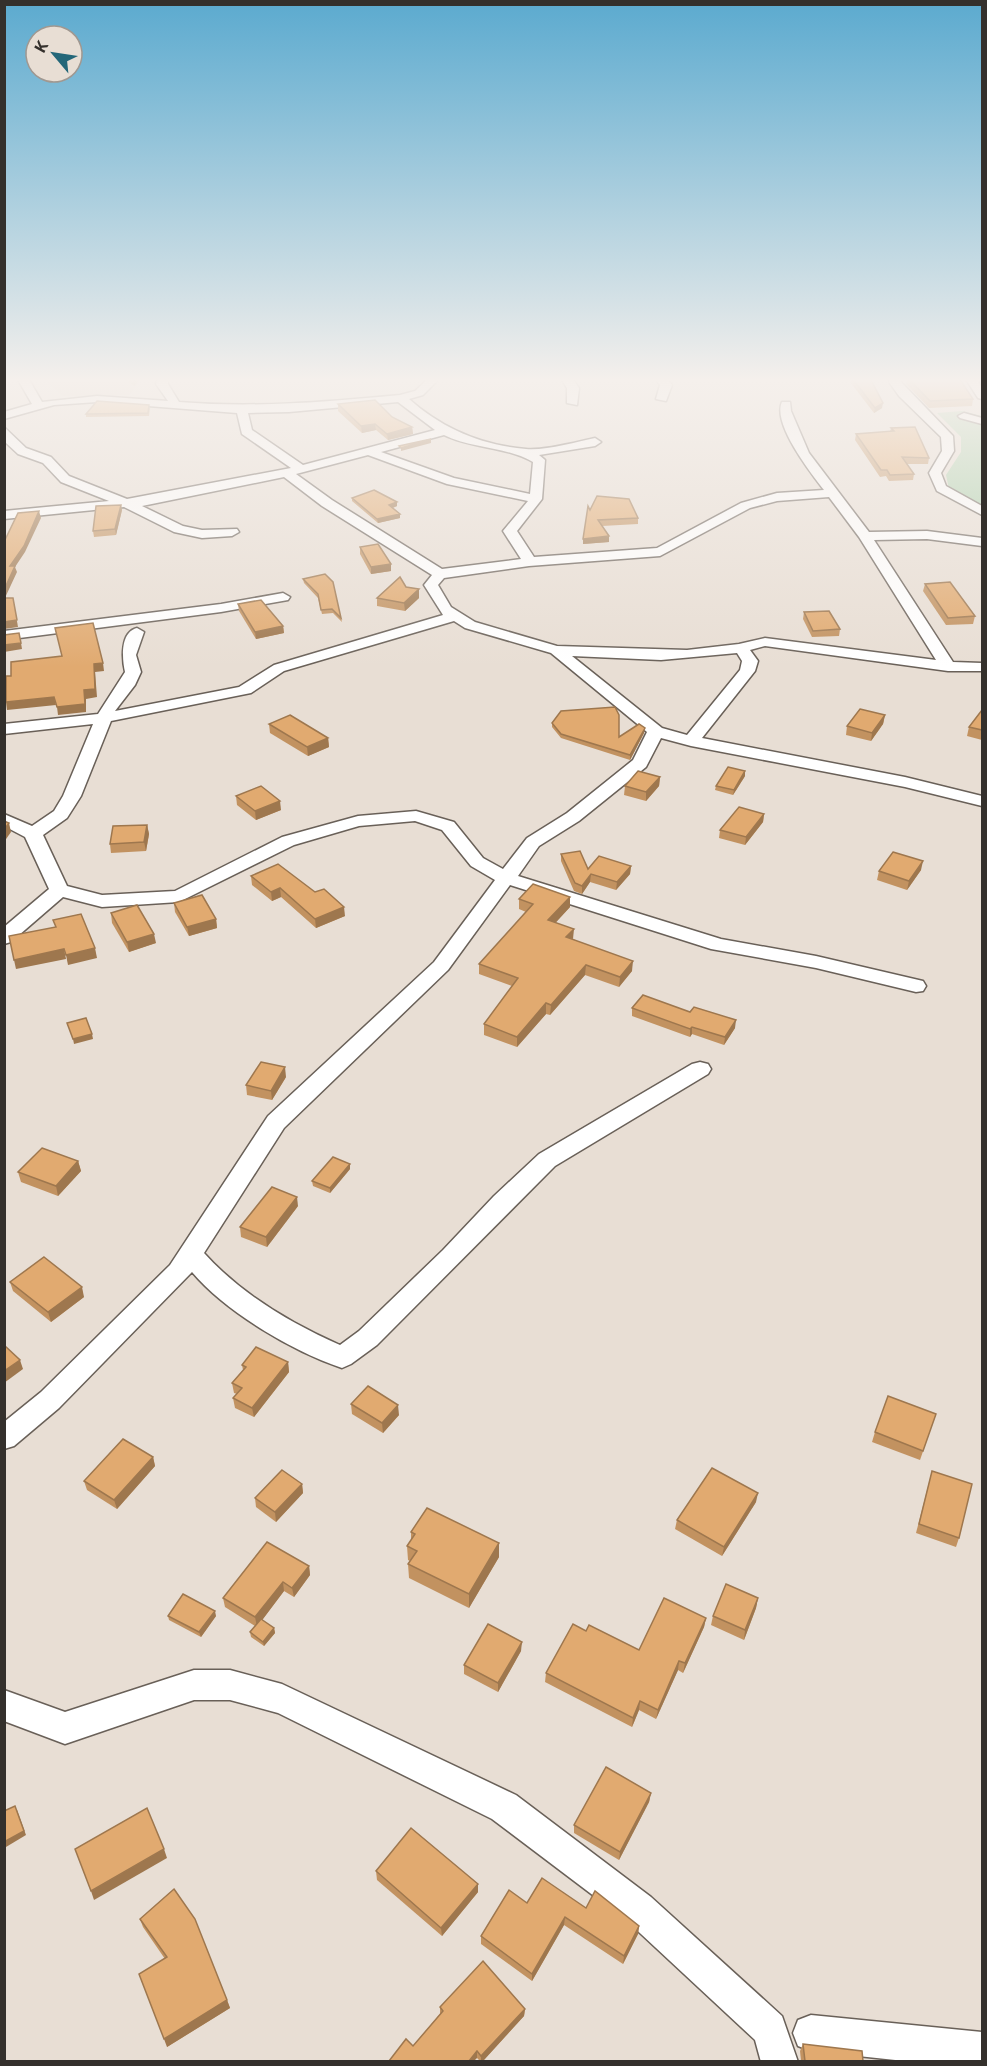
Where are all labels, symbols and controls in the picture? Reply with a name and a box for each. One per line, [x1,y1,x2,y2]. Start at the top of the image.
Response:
north arrow [24,24,84,84]
text: K [29,36,53,57]

